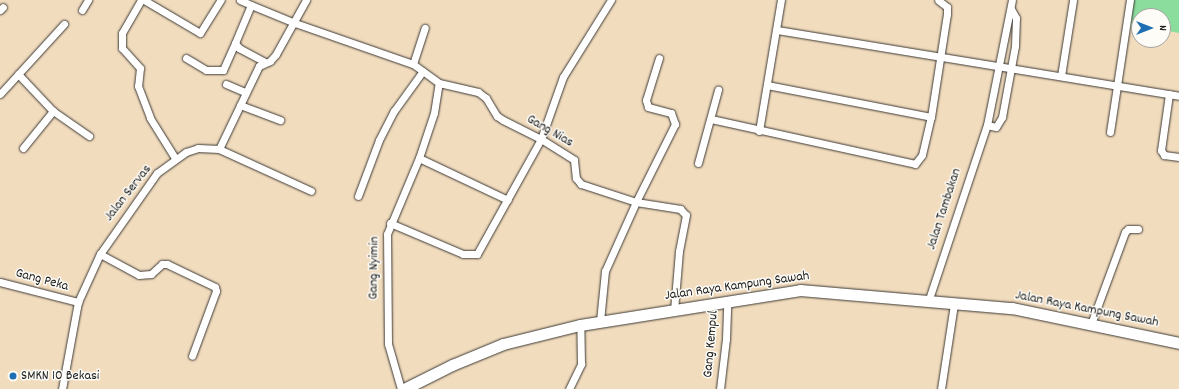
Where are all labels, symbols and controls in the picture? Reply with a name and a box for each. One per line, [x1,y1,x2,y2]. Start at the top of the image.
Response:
north arrow [1131,8,1171,48]
text: N [1154,25,1170,31]
street label: Gang Nias [524,111,576,151]
street label: Jalan Servas [101,161,155,225]
street label: Jalan Tambakan [923,166,965,252]
street label: Gang Nyimin [365,236,383,300]
street label: Gang Peka [14,265,70,295]
street label: Jalan Raya Kampung Sawah [664,268,810,304]
street label: Jalan Raya Kampung Sawah [1014,287,1160,331]
street label: Gang Kempul [700,310,722,378]
place label: SMKN 10 Bekasi [21,368,99,384]
marker: SMKN 10 Bekasi [8,371,18,381]

